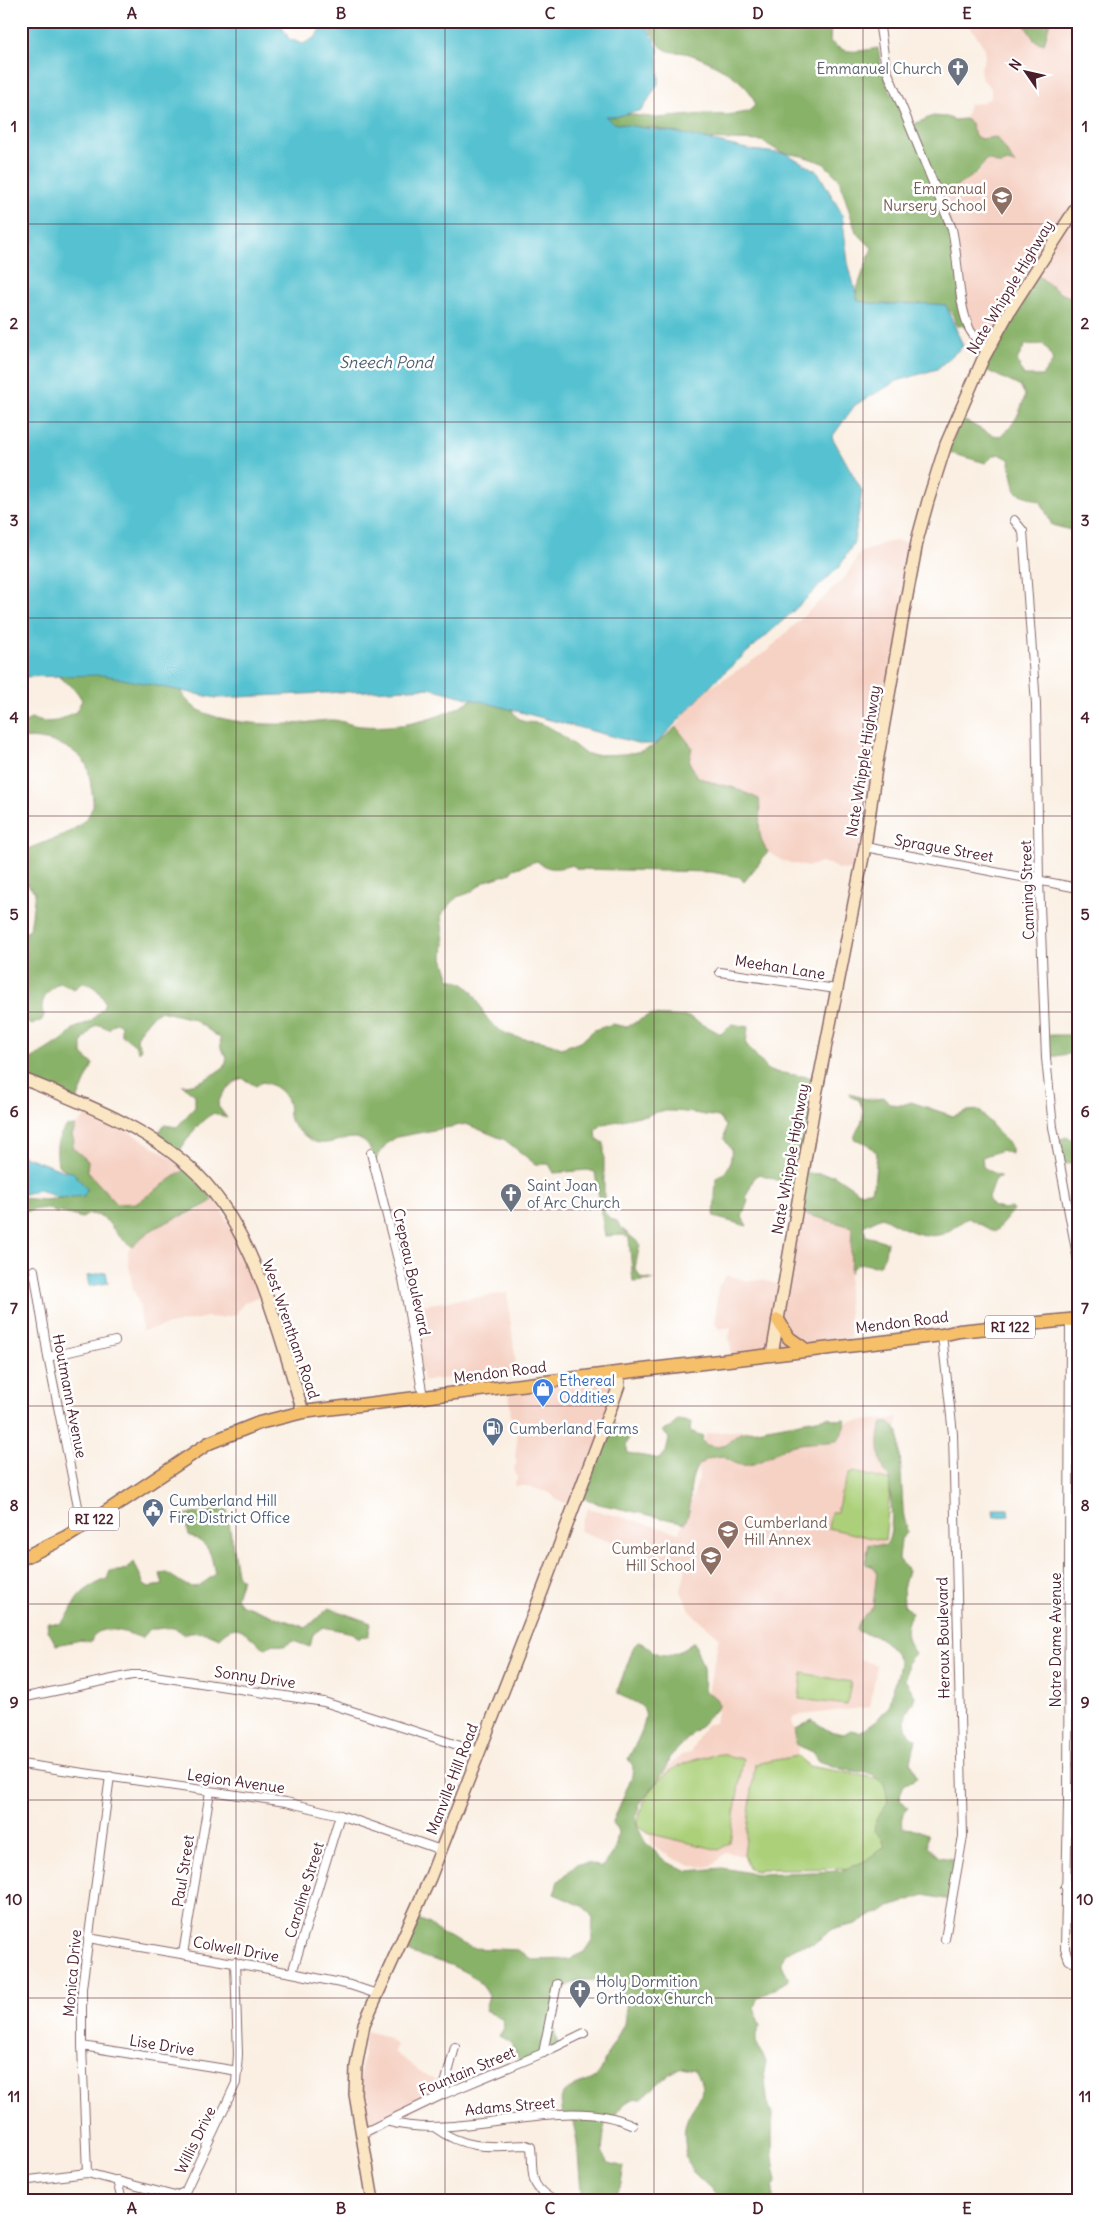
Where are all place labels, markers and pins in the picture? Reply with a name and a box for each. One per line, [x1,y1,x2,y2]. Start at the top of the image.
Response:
church icon: Emmanuel Church [946,56,970,87]
place label: Emmanuel Church [817,59,942,78]
place label: Emmanual Nursery School [883,179,986,215]
school or university icon: Emmanual Nursery School [990,185,1014,216]
place label: Saint Joan of Arc Church [527,1176,620,1212]
church icon: Saint Joan of Arc Church [499,1182,523,1213]
place label: Ethereal Oddities [559,1371,615,1407]
shop icon: Ethereal Oddities [531,1377,555,1408]
fuel station icon: Cumberland Farms [481,1416,505,1447]
place label: Cumberland Farms [509,1419,639,1438]
place label: Cumberland Hill Fire District Office [169,1491,290,1527]
public building icon: Cumberland Hill Fire District Office [141,1497,165,1528]
place label: Cumberland Hill Annex [744,1513,828,1549]
school or university icon: Cumberland Hill Annex [716,1519,740,1550]
place label: Cumberland Hill School [612,1539,695,1575]
school or university icon: Cumberland Hill School [699,1545,723,1576]
place label: Holy Dormition Orthodox Church [596,1972,714,2008]
church icon: Holy Dormition Orthodox Church [568,1978,592,2009]

